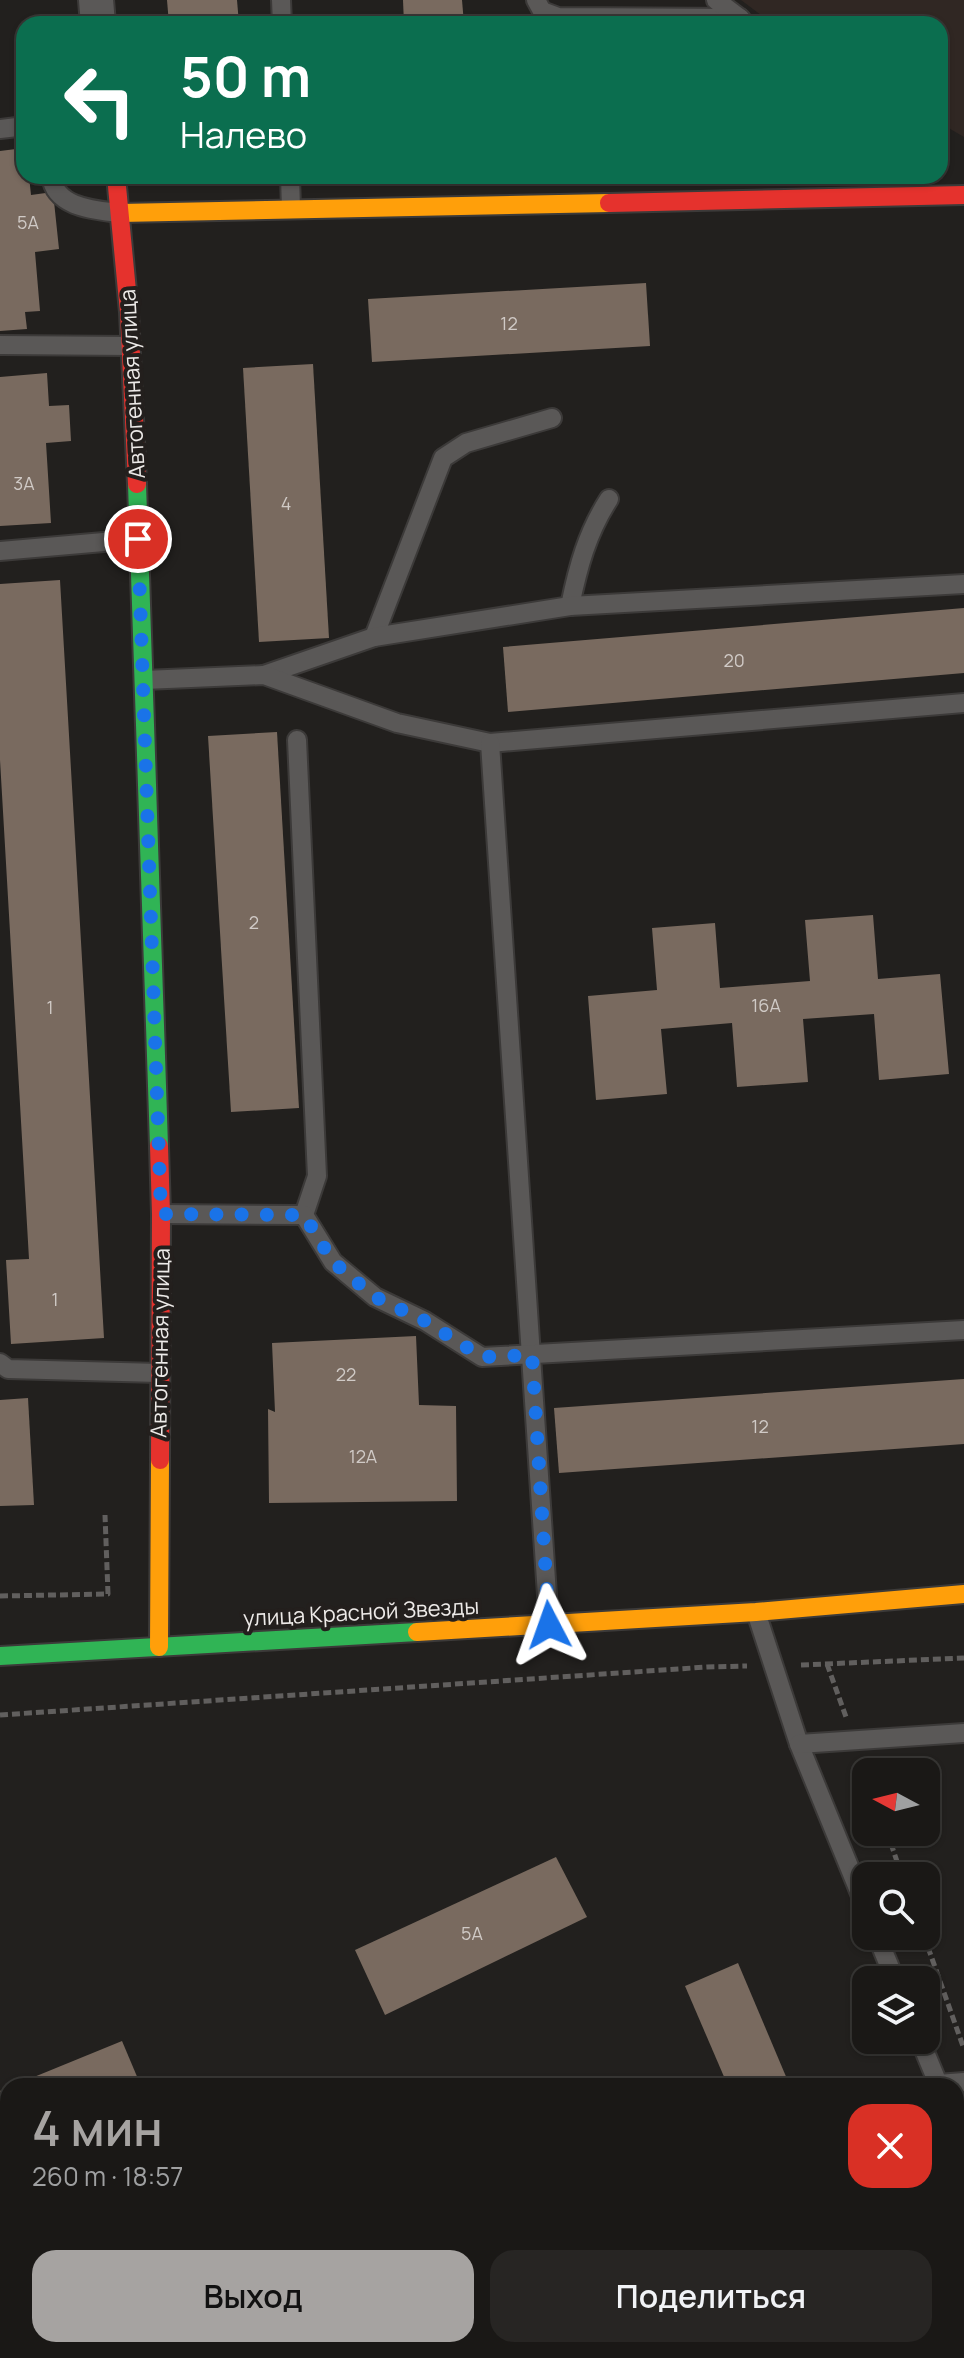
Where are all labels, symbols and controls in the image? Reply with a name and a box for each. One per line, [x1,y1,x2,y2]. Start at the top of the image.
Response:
text: 50 m [180,37,311,114]
icon: left [48,48,152,152]
text: Налево [180,110,307,159]
house number: 5А [17,210,39,234]
street label: Автогенная улица [112,289,152,479]
house number: 12 [500,311,518,335]
house number: 3А [13,471,35,495]
house number: 4 [281,491,291,515]
pin [104,505,172,573]
icon: arrive [116,517,160,561]
house number: 20 [723,648,745,672]
house number: 2 [249,910,259,934]
house number: 16А [751,993,781,1017]
house number: 1 [46,995,54,1019]
street label: Автогенная улица [143,1248,177,1438]
house number: 1 [51,1287,59,1311]
house number: 22 [336,1362,356,1386]
house number: 12 [751,1414,769,1438]
house number: 12А [349,1444,378,1468]
position arrow [507,1583,591,1667]
street label: улица Красной Звезды [242,1591,480,1633]
north arrow [852,1758,940,1846]
map controls [852,1758,940,2054]
button: search [852,1862,940,1950]
house number: 5А [461,1921,483,1945]
button: layers [852,1966,940,2054]
text: 4 мин [32,2095,163,2160]
button: close [848,2104,932,2188]
text: 260 m · 18:57 [32,2158,183,2194]
button: Выход [32,2250,474,2342]
button: Поделиться [490,2250,932,2342]

